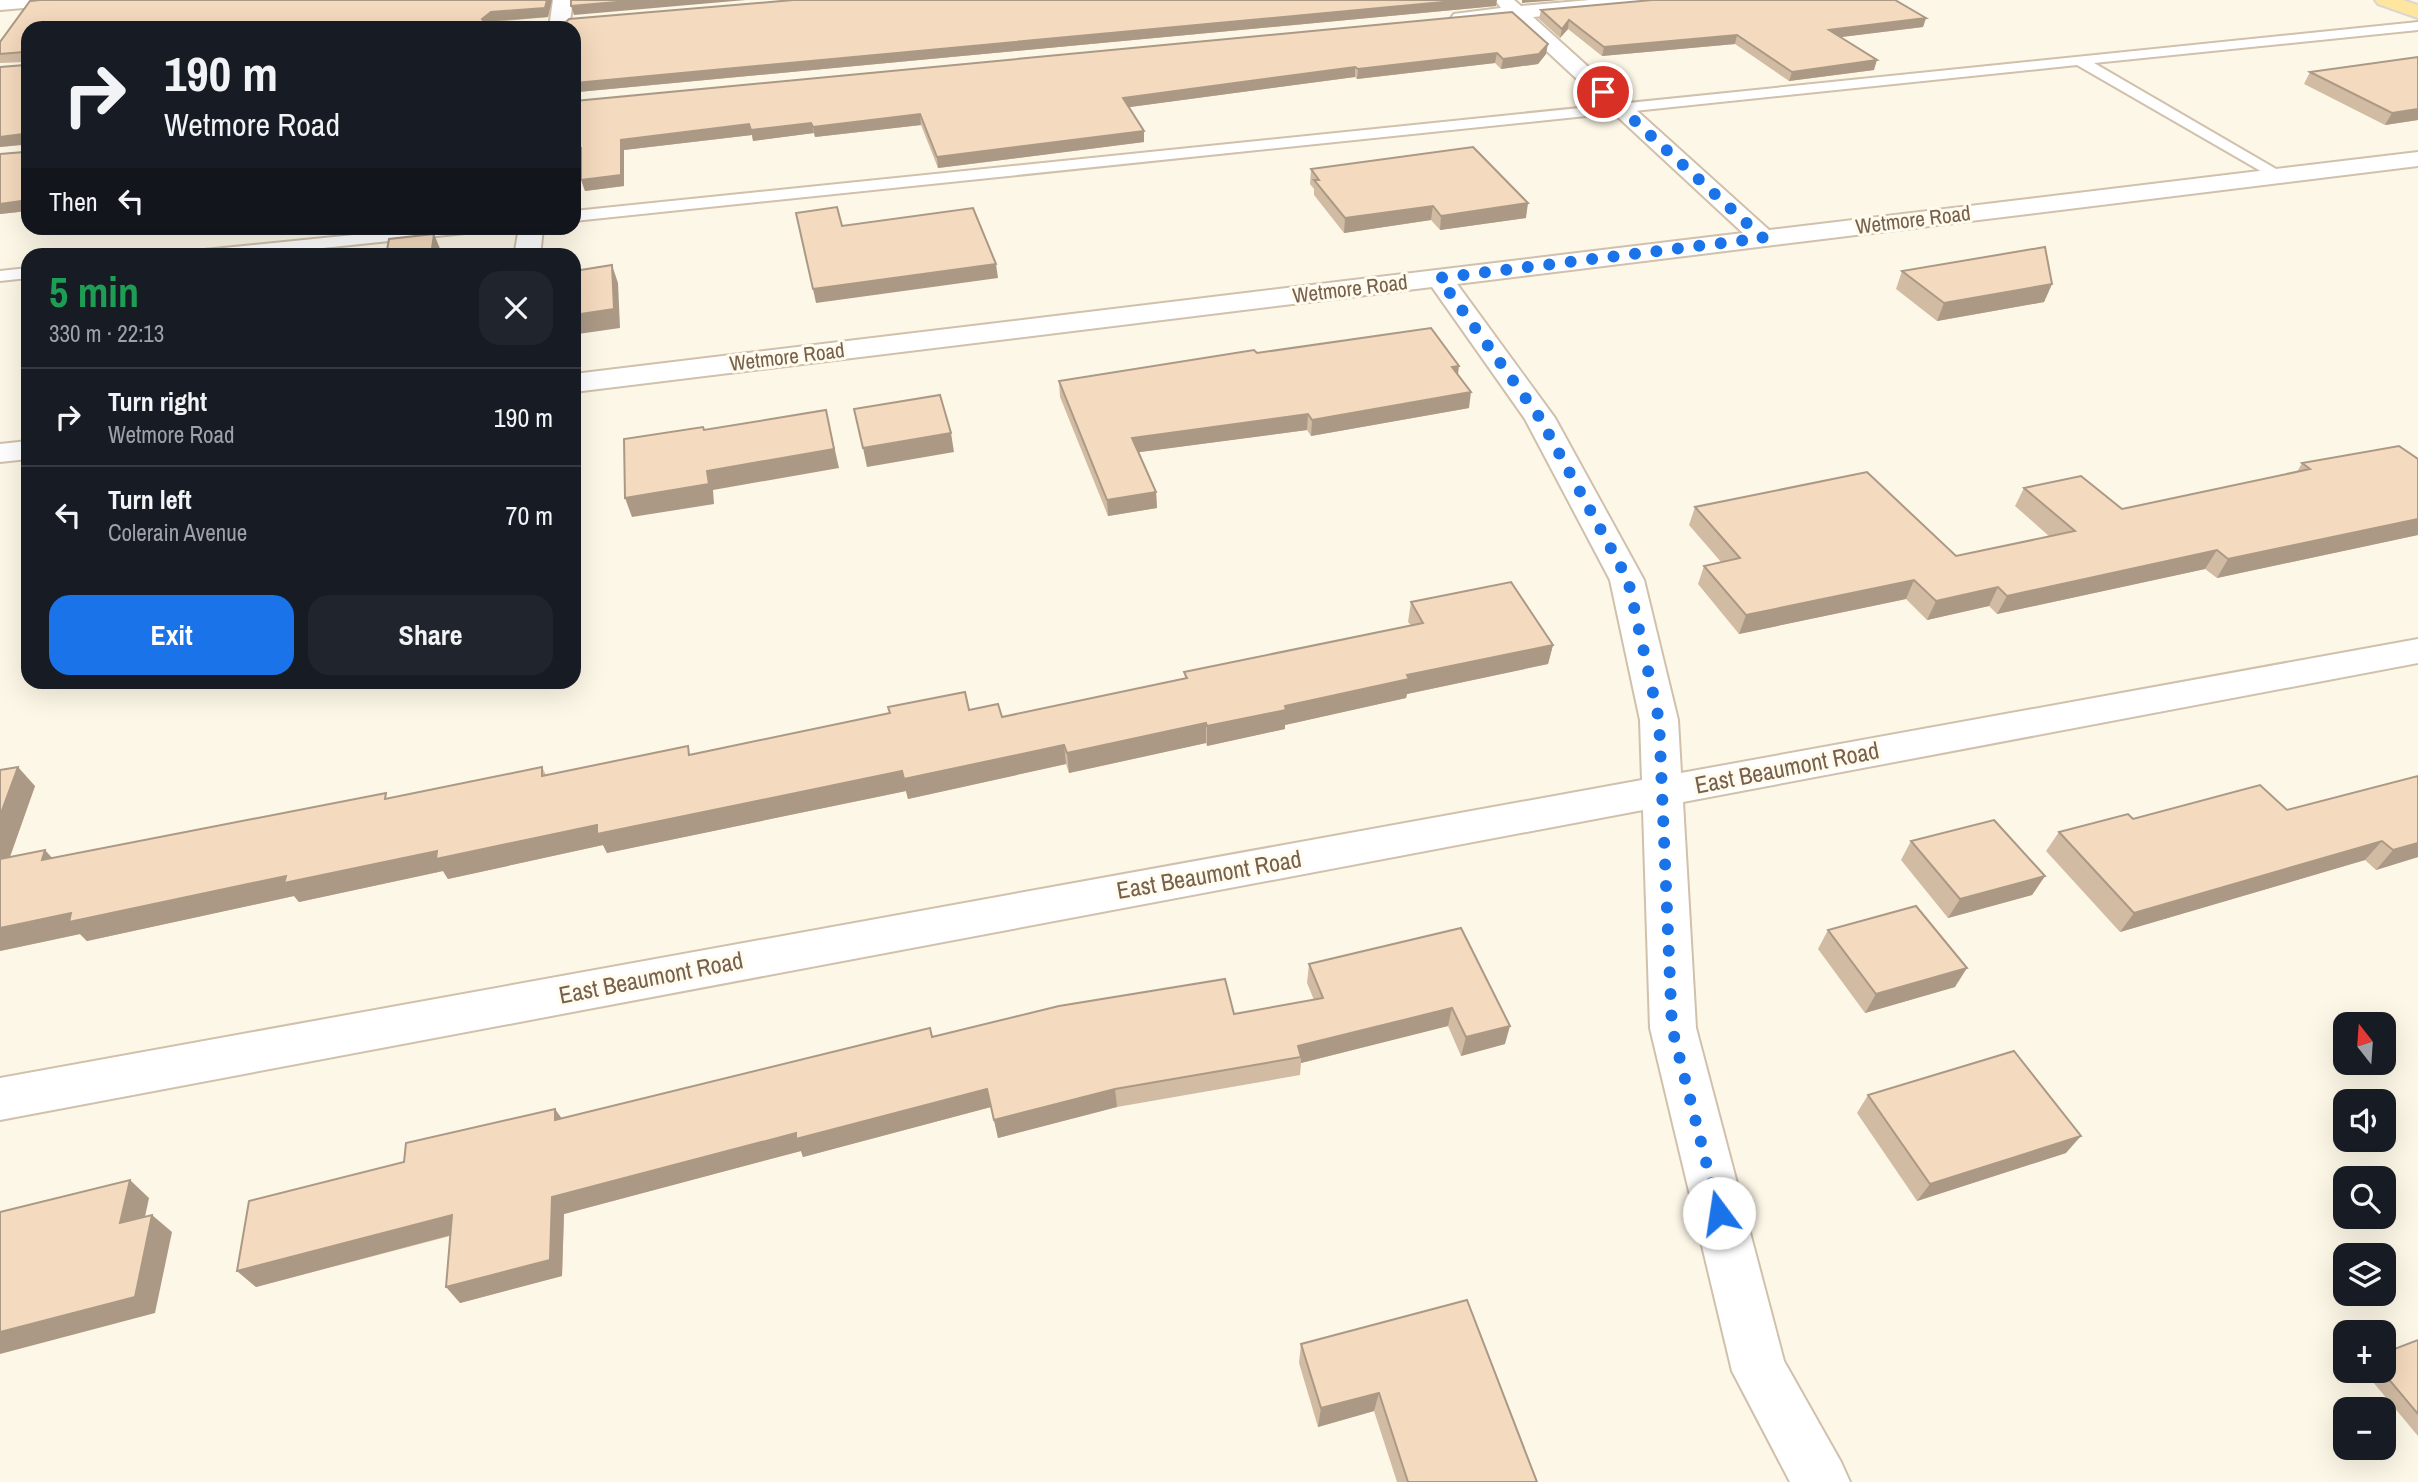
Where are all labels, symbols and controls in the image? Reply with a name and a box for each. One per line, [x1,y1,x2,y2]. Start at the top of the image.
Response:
text: 190 m [164,40,278,106]
icon: right [49,49,140,140]
pin [1573,62,1633,122]
icon: arrive [1584,73,1622,111]
text: Wetmore Road [164,103,340,146]
icon: left [112,182,150,220]
text: Then [49,184,98,219]
street label: Wetmore Road [1854,198,1972,241]
text: 5 min [49,264,139,320]
street label: Wetmore Road [1291,267,1409,310]
button: close [479,271,553,345]
text: 330 m · 22:13 [49,318,164,349]
street label: Wetmore Road [728,335,846,378]
text: Turn right [108,384,207,419]
icon: right [49,398,87,436]
text: 190 m [494,400,553,435]
text: Wetmore Road [108,419,235,450]
text: Turn left [108,482,192,517]
icon: left [49,496,87,534]
text: 70 m [506,498,553,533]
text: Colerain Avenue [108,517,247,548]
button: Exit [49,595,294,675]
button: Share [308,595,553,675]
street label: East Beaumont Road [1692,733,1882,801]
street label: East Beaumont Road [1114,842,1304,906]
street label: East Beaumont Road [556,943,746,1011]
north arrow [2333,1012,2396,1074]
map controls [2333,1012,2396,1460]
button: sound [2333,1089,2396,1152]
button: search [2333,1166,2396,1229]
position arrow [1682,1176,1756,1250]
button: layers [2333,1243,2396,1306]
button: + [2333,1320,2396,1383]
button: − [2333,1397,2396,1460]

